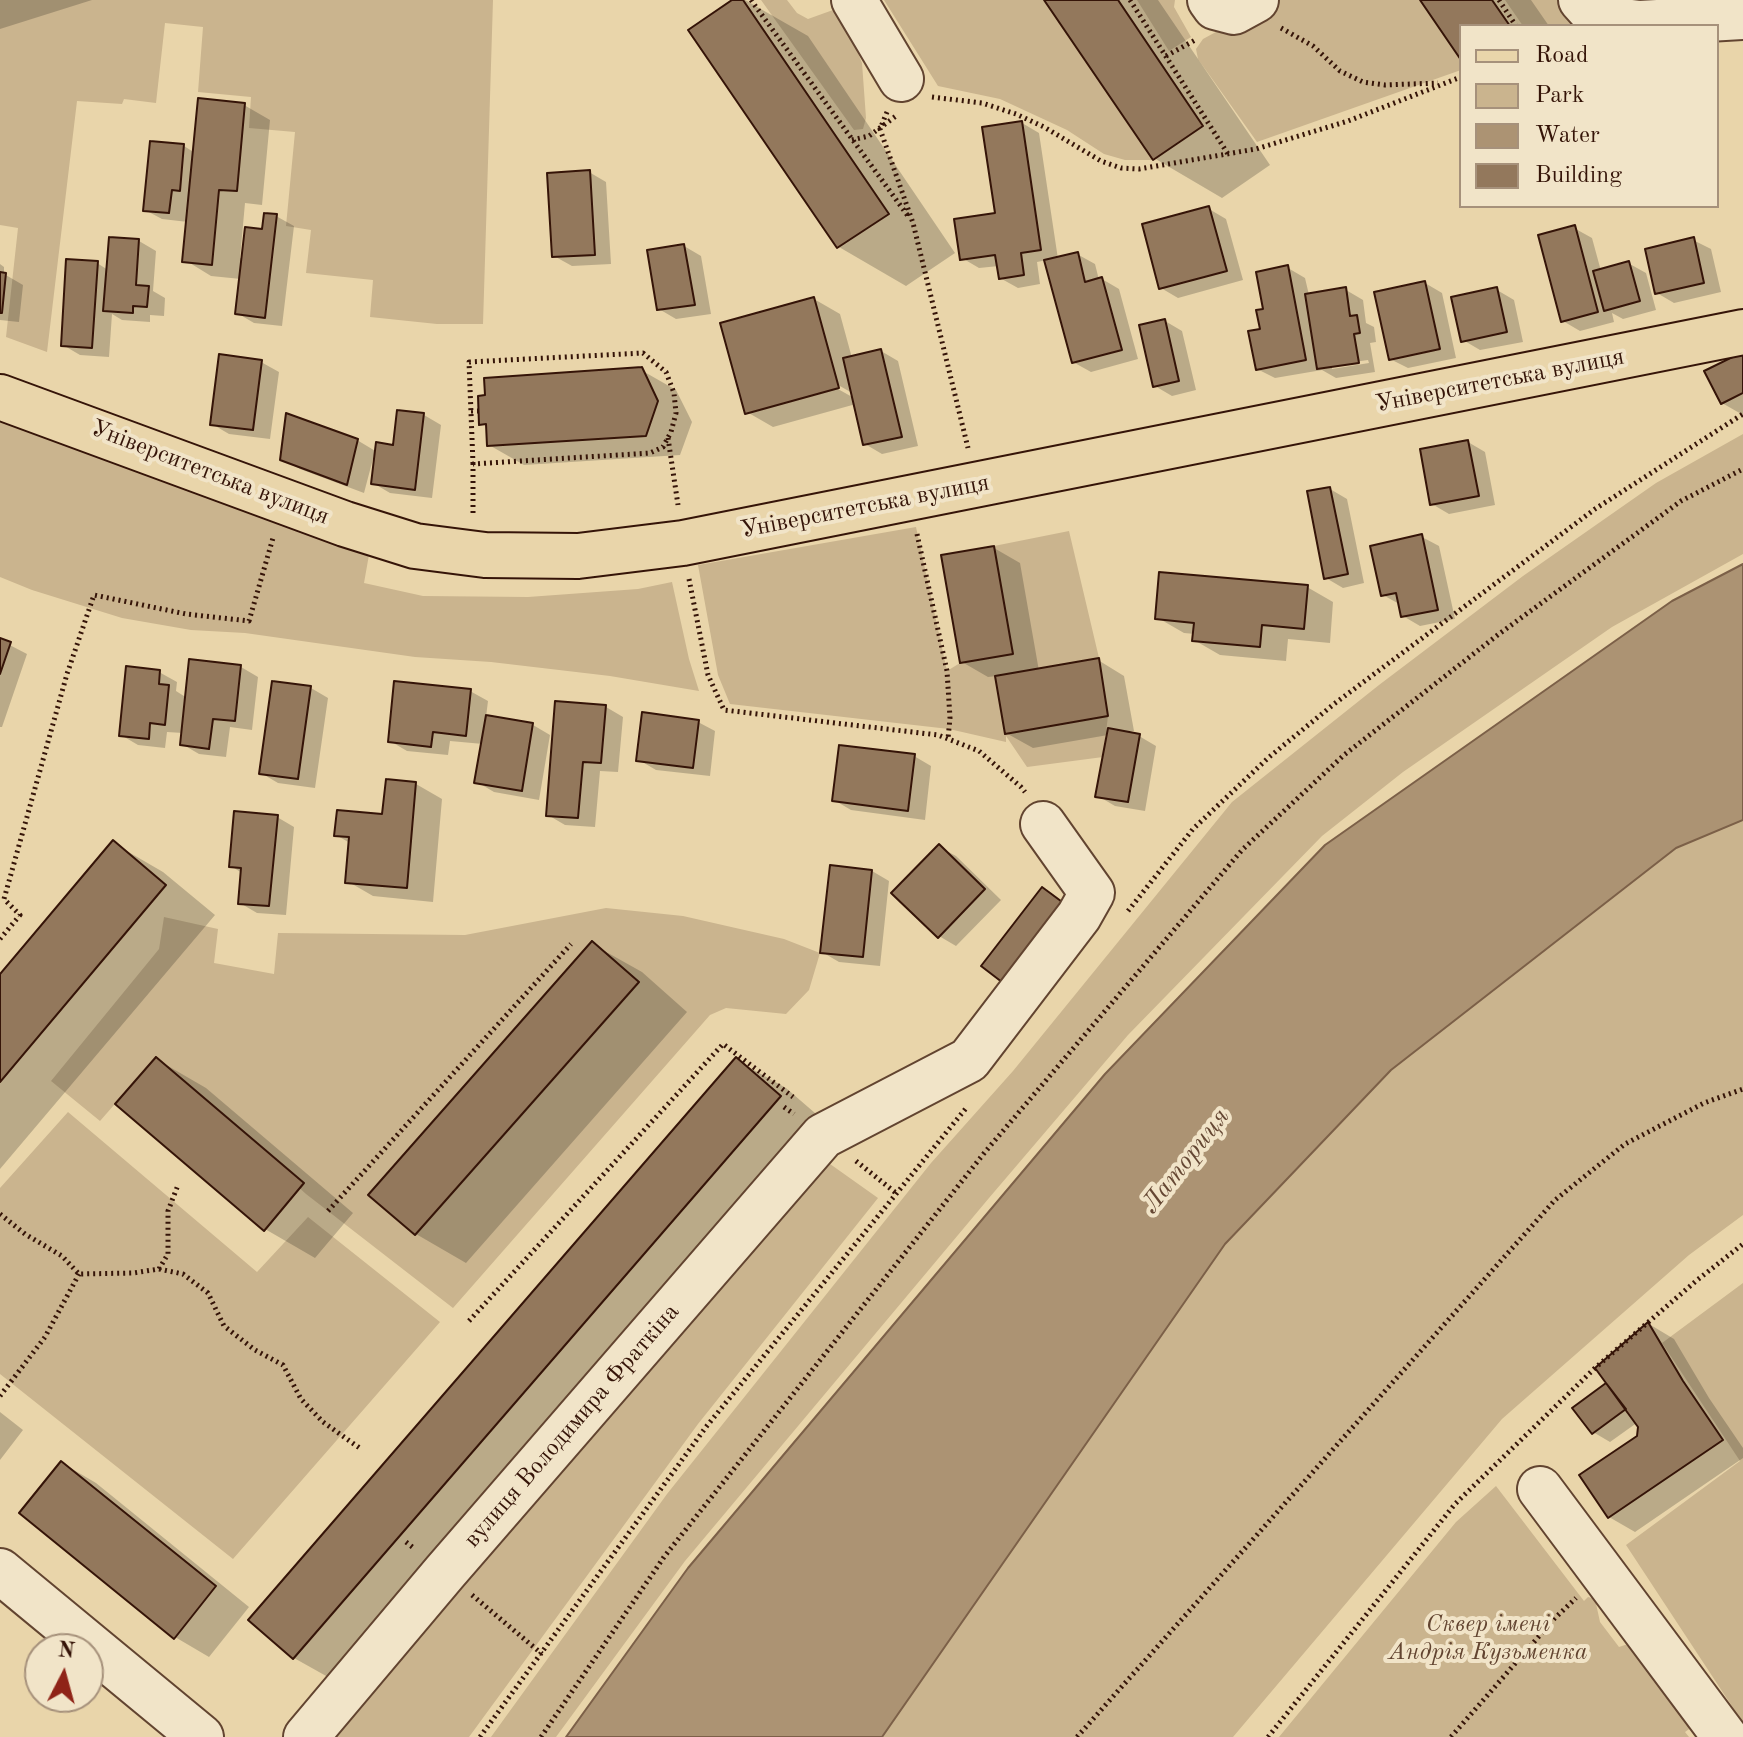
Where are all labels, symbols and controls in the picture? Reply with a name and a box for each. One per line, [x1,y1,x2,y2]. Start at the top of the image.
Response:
legend [1459,24,1719,208]
text: Road [1535,44,1588,68]
text: Park [1535,84,1584,108]
text: Water [1535,124,1600,148]
text: Building [1535,164,1622,188]
street label: Університетська вулиця [1373,343,1627,419]
street label: Університетська вулиця [87,414,333,532]
street label: Університетська вулиця [738,469,992,545]
water label: Латориця [1135,1102,1237,1220]
street label: вулиця Володимира Фраткіна [458,1298,686,1554]
park label: Сквер імені Андрія Кузьменка [1388,1611,1588,1667]
north arrow [24,1633,104,1713]
text: N [57,1639,76,1663]

